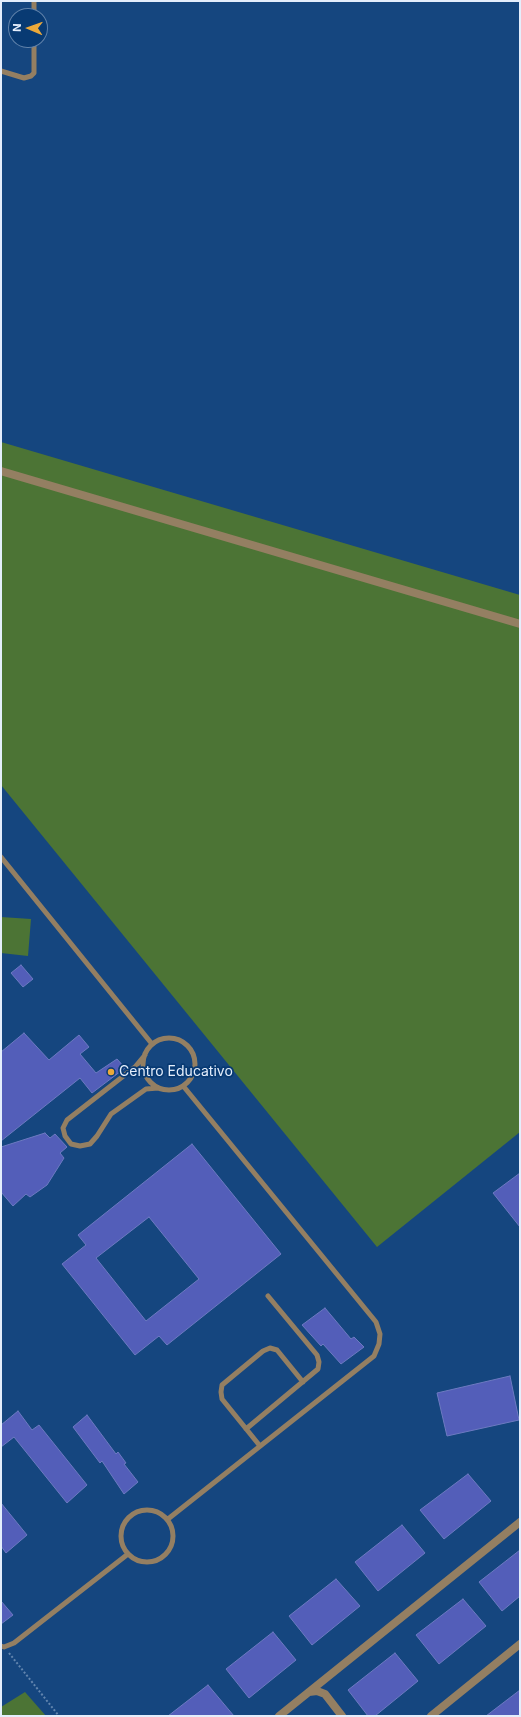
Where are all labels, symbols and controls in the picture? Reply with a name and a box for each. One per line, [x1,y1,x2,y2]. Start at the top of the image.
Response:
north arrow [8,8,48,48]
text: N [10,23,24,32]
place label: Centro Educativo [119,1064,233,1080]
marker: Centro Educativo [106,1067,116,1077]

